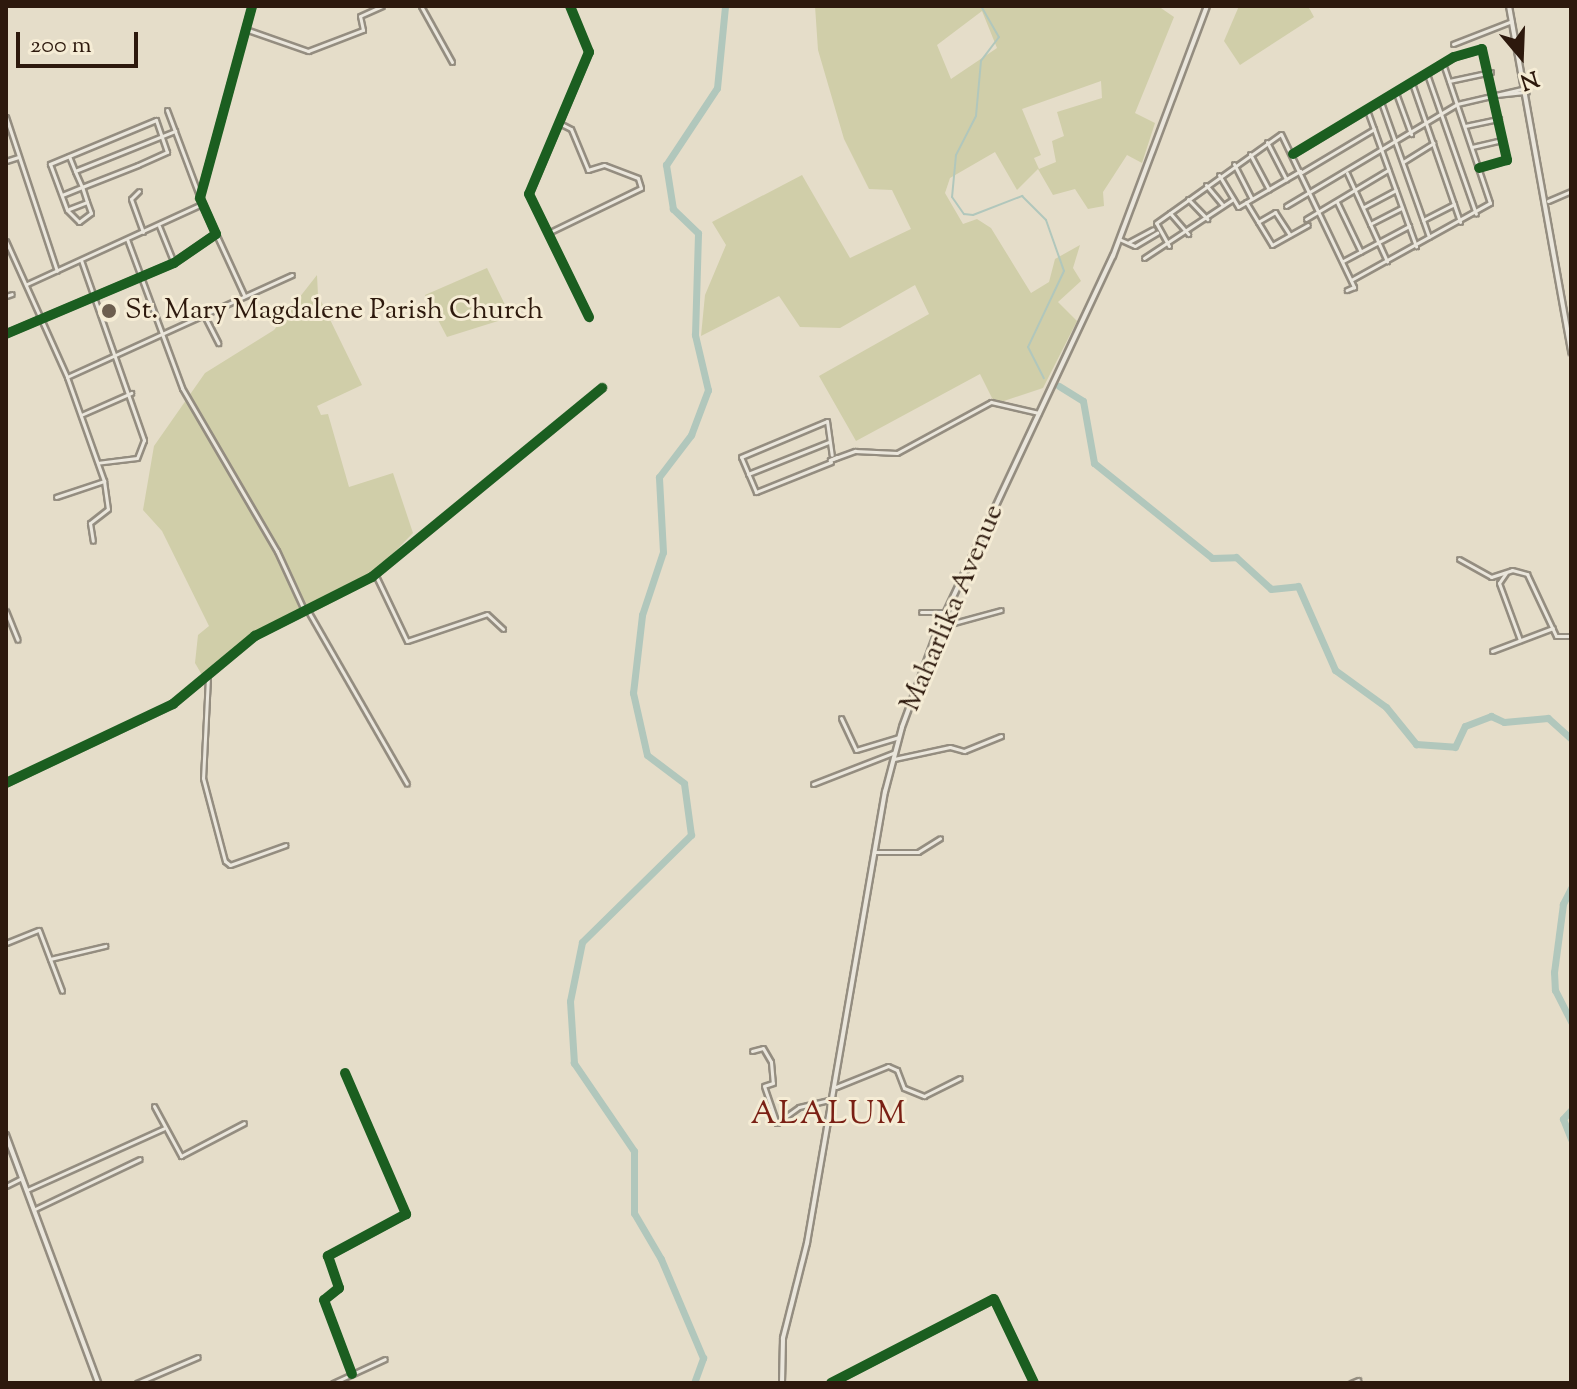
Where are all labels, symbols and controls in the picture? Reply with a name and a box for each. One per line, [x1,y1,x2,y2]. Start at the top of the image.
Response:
scale bar [20,16,142,66]
north arrow [1481,16,1561,96]
text: 200 m [30,29,92,63]
text: N [1515,61,1542,97]
place label: St. Mary Magdalene Parish Church [125,294,543,328]
marker: St. Mary Magdalene Parish Church [100,302,118,320]
street label: Maharlika Avenue [894,500,1012,716]
district label: ALALUM [750,1096,908,1134]

